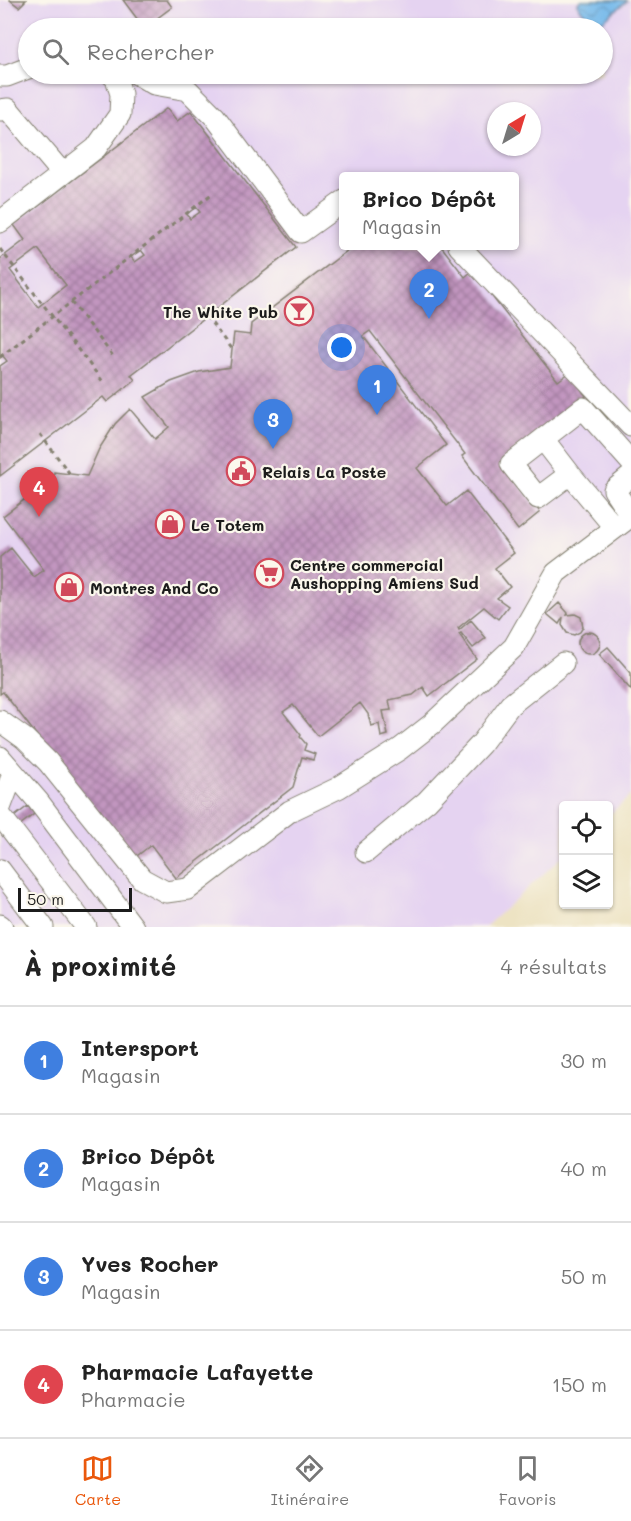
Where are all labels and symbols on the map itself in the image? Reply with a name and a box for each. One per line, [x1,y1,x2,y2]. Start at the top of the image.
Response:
north arrow [487,102,541,156]
pin: 2 [410,270,448,319]
bar icon: The White Pub [283,295,315,327]
place label: The White Pub [163,301,278,322]
your location [327,333,356,362]
pin: 1 [358,366,397,415]
pin: 3 [254,400,292,449]
public building icon: Relais La Poste [225,455,257,487]
place label: Relais La Poste [262,461,386,482]
pin: 4 [20,468,58,517]
shop icon: Le Totem [154,508,186,540]
place label: Le Totem [191,514,264,535]
place label: Centre commercial Aushopping Amiens Sud [290,554,479,593]
supermarket icon: Centre commercial Aushopping Amiens Sud [253,557,285,589]
shop icon: Montres And Co [53,571,85,603]
place label: Montres And Co [90,577,219,598]
scale bar [18,885,132,912]

